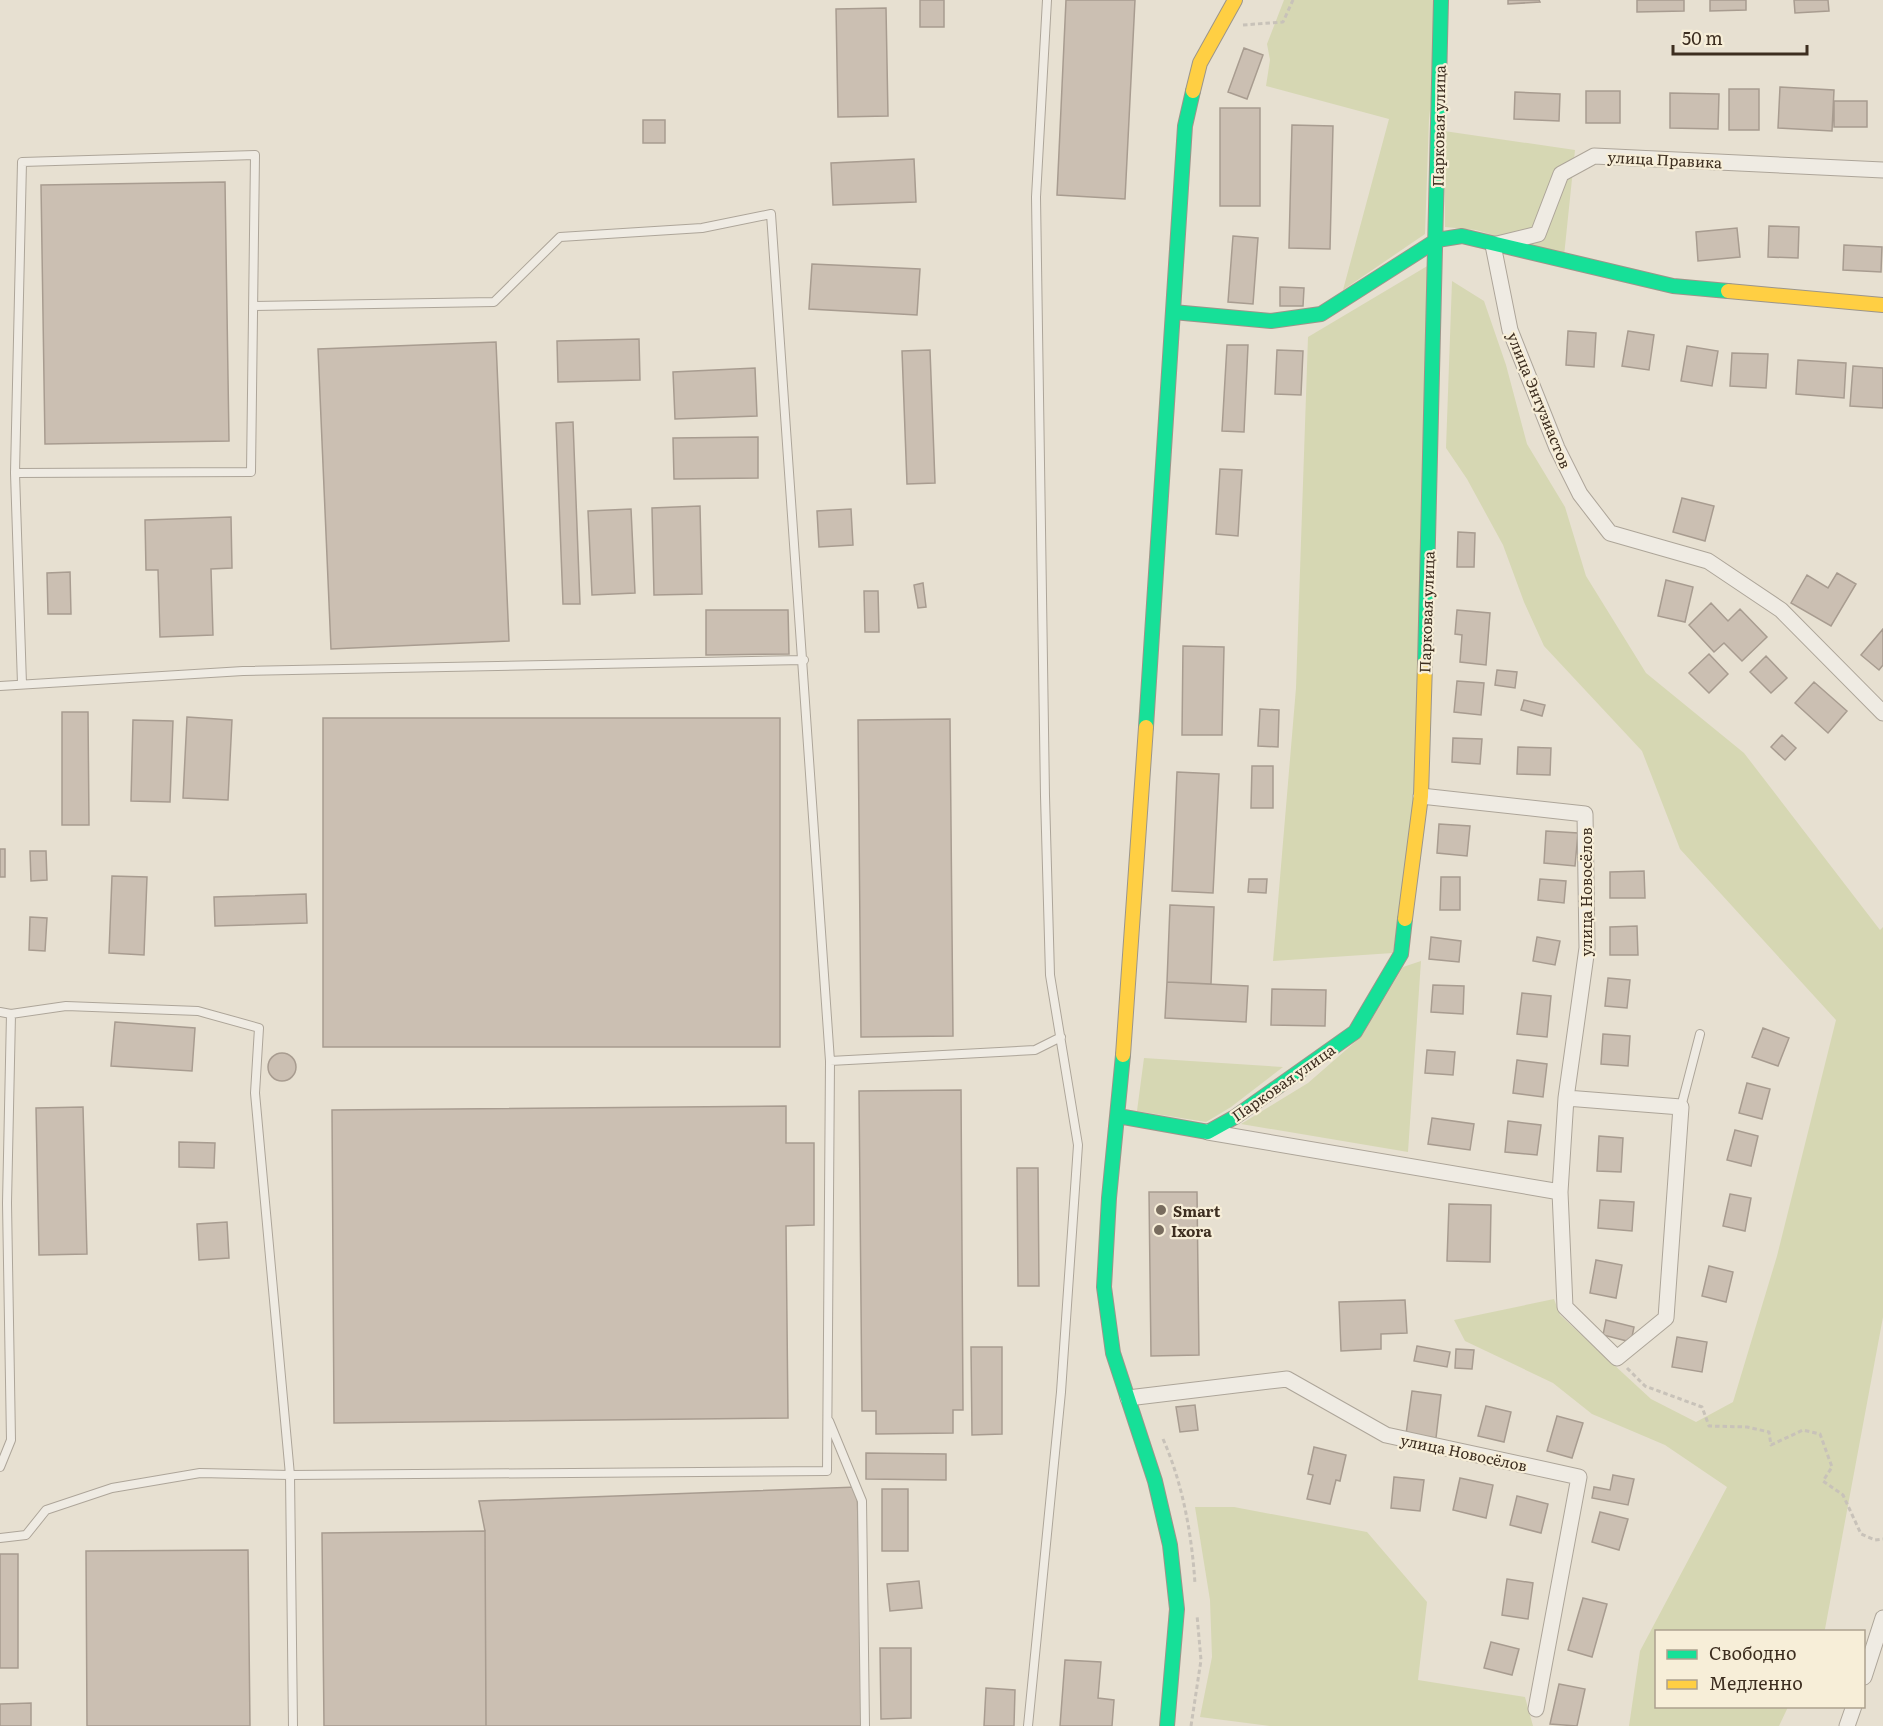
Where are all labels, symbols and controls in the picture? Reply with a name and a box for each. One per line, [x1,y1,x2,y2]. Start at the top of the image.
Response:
scale bar [1673,18,1806,56]
text: 50 m [1682,24,1723,51]
street label: Парковая улица [1425,64,1451,187]
street label: улица Правика [1607,145,1724,174]
street label: улица Энтузиастов [1502,328,1578,472]
street label: Парковая улица [1412,550,1440,673]
street label: улица Новосёлов [1574,827,1597,957]
street label: Парковая улица [1226,1037,1340,1126]
place label: Smart [1173,1199,1221,1222]
marker: Smart [1154,1203,1168,1217]
place label: Ixora [1171,1219,1212,1242]
marker: Ixora [1152,1223,1166,1237]
street label: улица Новосёлов [1398,1427,1530,1477]
legend [1655,1630,1865,1708]
text: Свободно [1709,1639,1797,1666]
text: Медленно [1709,1669,1803,1696]

